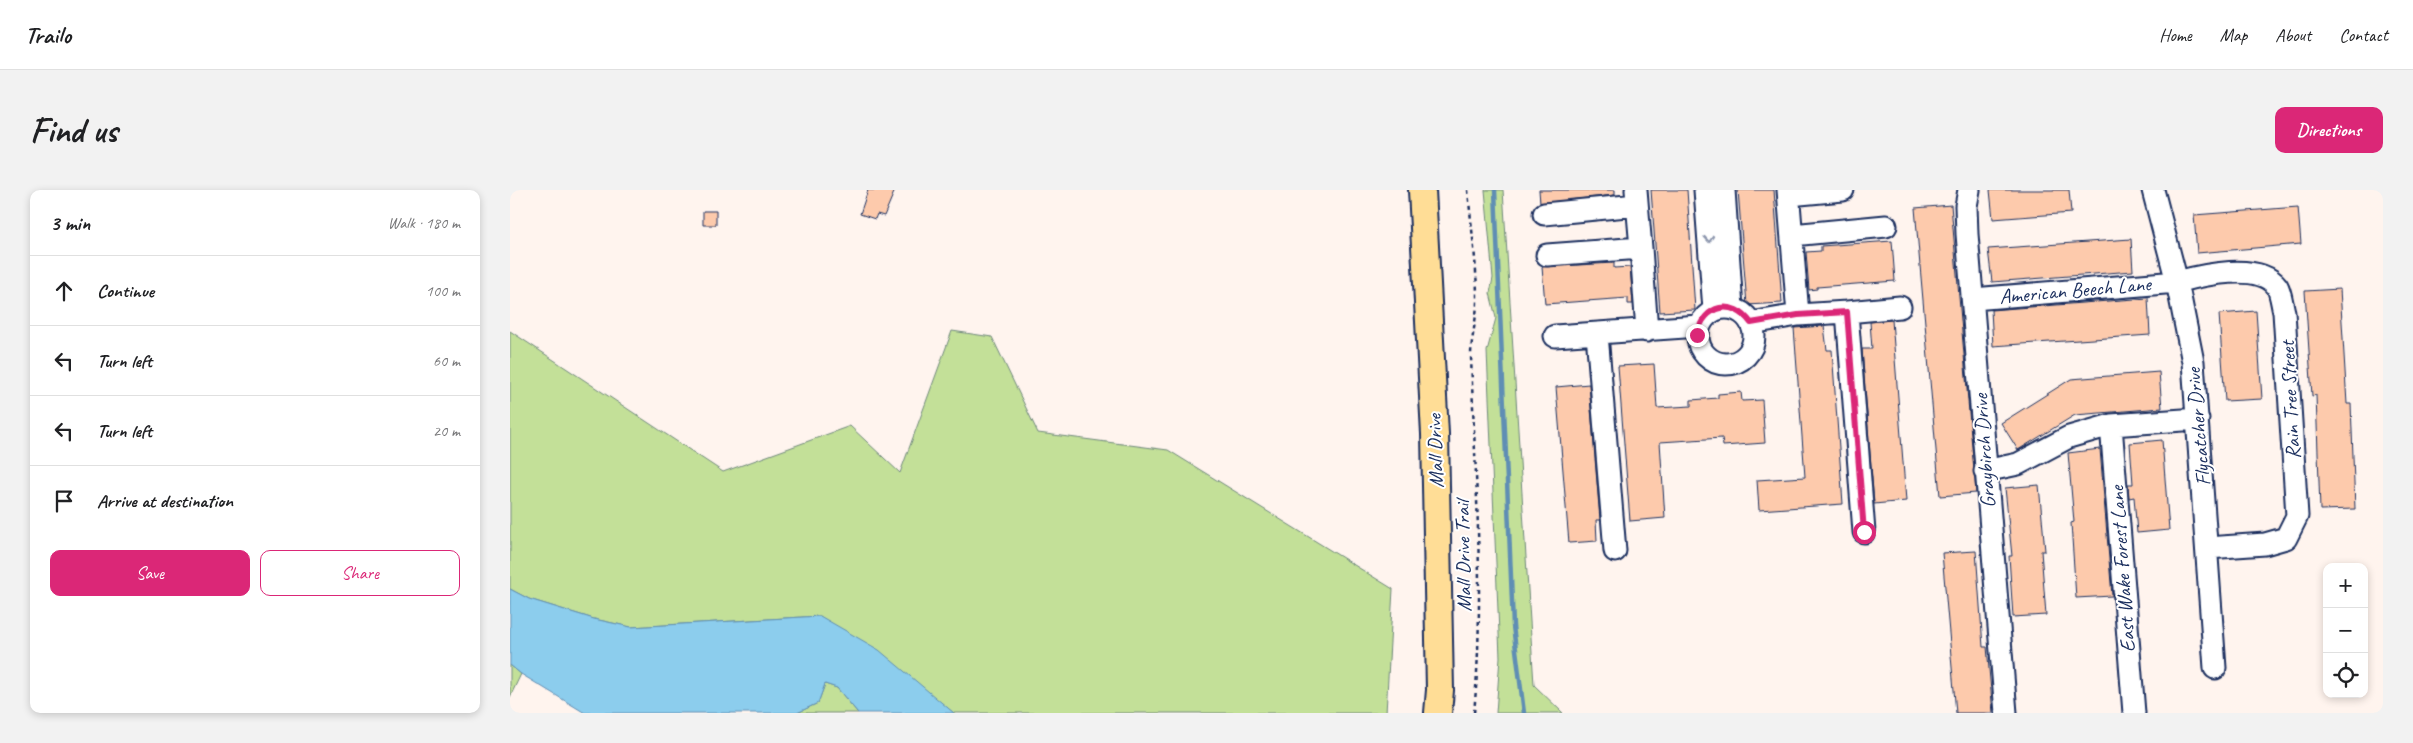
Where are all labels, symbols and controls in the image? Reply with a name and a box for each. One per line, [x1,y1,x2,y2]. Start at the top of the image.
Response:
text: Trailo [25,20,71,50]
text: Home [2159,24,2192,46]
text: Map [2220,24,2247,46]
text: About [2275,24,2311,46]
text: Contact [2339,24,2388,46]
button: Directions [2275,107,2383,153]
text: Find us [30,108,117,153]
text: 3 min [50,210,90,236]
text: Walk · 180 m [388,213,460,233]
one-way arrow [1703,235,1714,243]
street label: American Beech Lane [1998,270,2154,310]
icon: ahead [50,277,78,305]
text: Continue [97,279,154,303]
text: 100 m [426,281,460,301]
route end [1686,324,1709,347]
street label: Rain Tree Street [2274,338,2306,460]
icon: left [50,347,78,375]
text: Turn left [97,349,152,373]
text: 60 m [433,351,460,371]
street label: Flycatcher Drive [2180,365,2216,487]
street label: Graybirch Drive [1967,392,2001,509]
street label: Mall Drive [1421,412,1449,488]
icon: left [50,417,78,445]
text: Turn left [97,419,152,443]
text: 20 m [433,421,460,441]
street label: East Wake Forest Lane [2103,483,2141,653]
icon: arrive [50,487,78,515]
text: Arrive at destination [97,489,233,513]
street label: Mall Drive Trail [1449,497,1477,612]
route start [1853,521,1876,544]
button: Save [50,550,250,596]
button: Share [260,550,460,596]
map controls [2323,563,2368,698]
button: + [2323,563,2368,608]
button: − [2323,608,2368,653]
button: locate [2323,653,2368,698]

